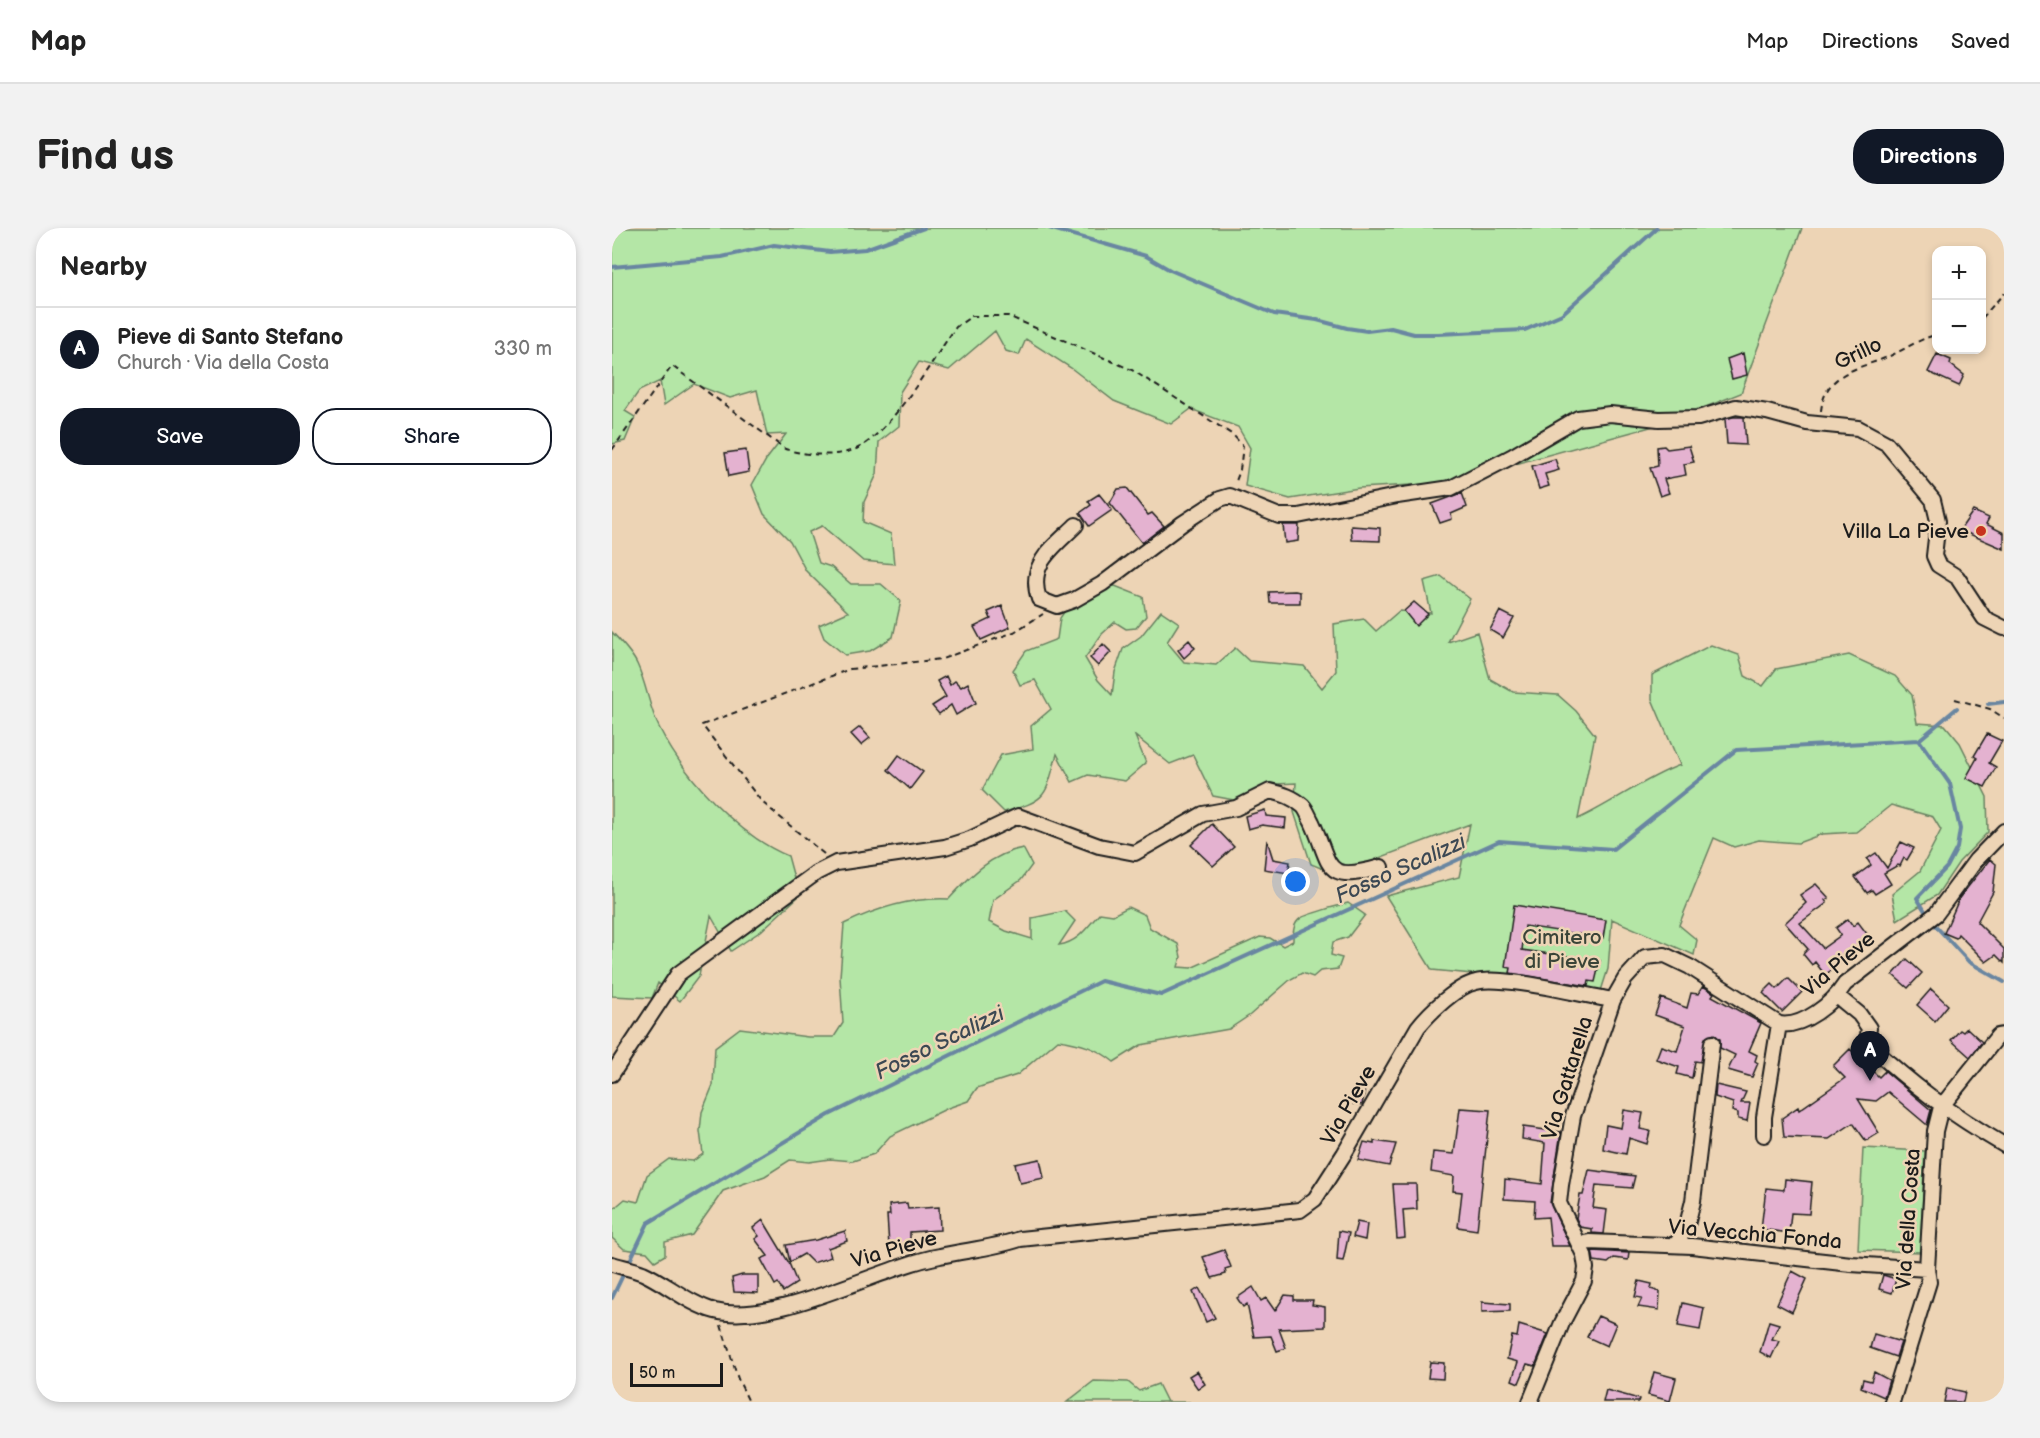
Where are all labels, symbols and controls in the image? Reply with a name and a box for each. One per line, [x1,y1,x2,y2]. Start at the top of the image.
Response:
text: Map [30,25,86,58]
text: Map [1746,29,1789,54]
text: Directions [1822,29,1918,54]
text: Saved [1951,29,2010,54]
button: Directions [1853,129,2004,184]
text: Find us [36,131,174,182]
map controls [1932,246,1986,354]
button: + [1932,246,1986,300]
text: Nearby [60,252,147,283]
button: − [1932,300,1986,354]
text: Pieve di Santo Stefano [117,324,343,351]
street label: Grillo [1831,332,1886,375]
text: A [73,337,86,361]
text: 330 m [494,337,552,361]
text: Church · Via della Costa [117,351,329,375]
button: Save [60,408,300,465]
button: Share [312,408,552,465]
place label: Villa La Pieve [1843,519,1969,544]
marker: Villa La Pieve [1974,524,1988,538]
water label: Fosso Scalizzi [1331,828,1471,910]
your location [1281,867,1310,896]
park label: Cimitero di Pieve [1522,925,1602,974]
street label: Via Pieve [1796,926,1880,1002]
water label: Fosso Scalizzi [871,1000,1010,1086]
street label: Via Gattarella [1537,1013,1598,1143]
pin: A [1850,1032,1890,1081]
street label: Via Pieve [1316,1061,1381,1150]
street label: Via della Costa [1891,1147,1926,1291]
street label: Via Vecchia Fonda [1667,1214,1843,1255]
street label: Via Pieve [848,1225,940,1274]
scale bar [630,1360,723,1388]
text: 50 m [639,1364,675,1383]

